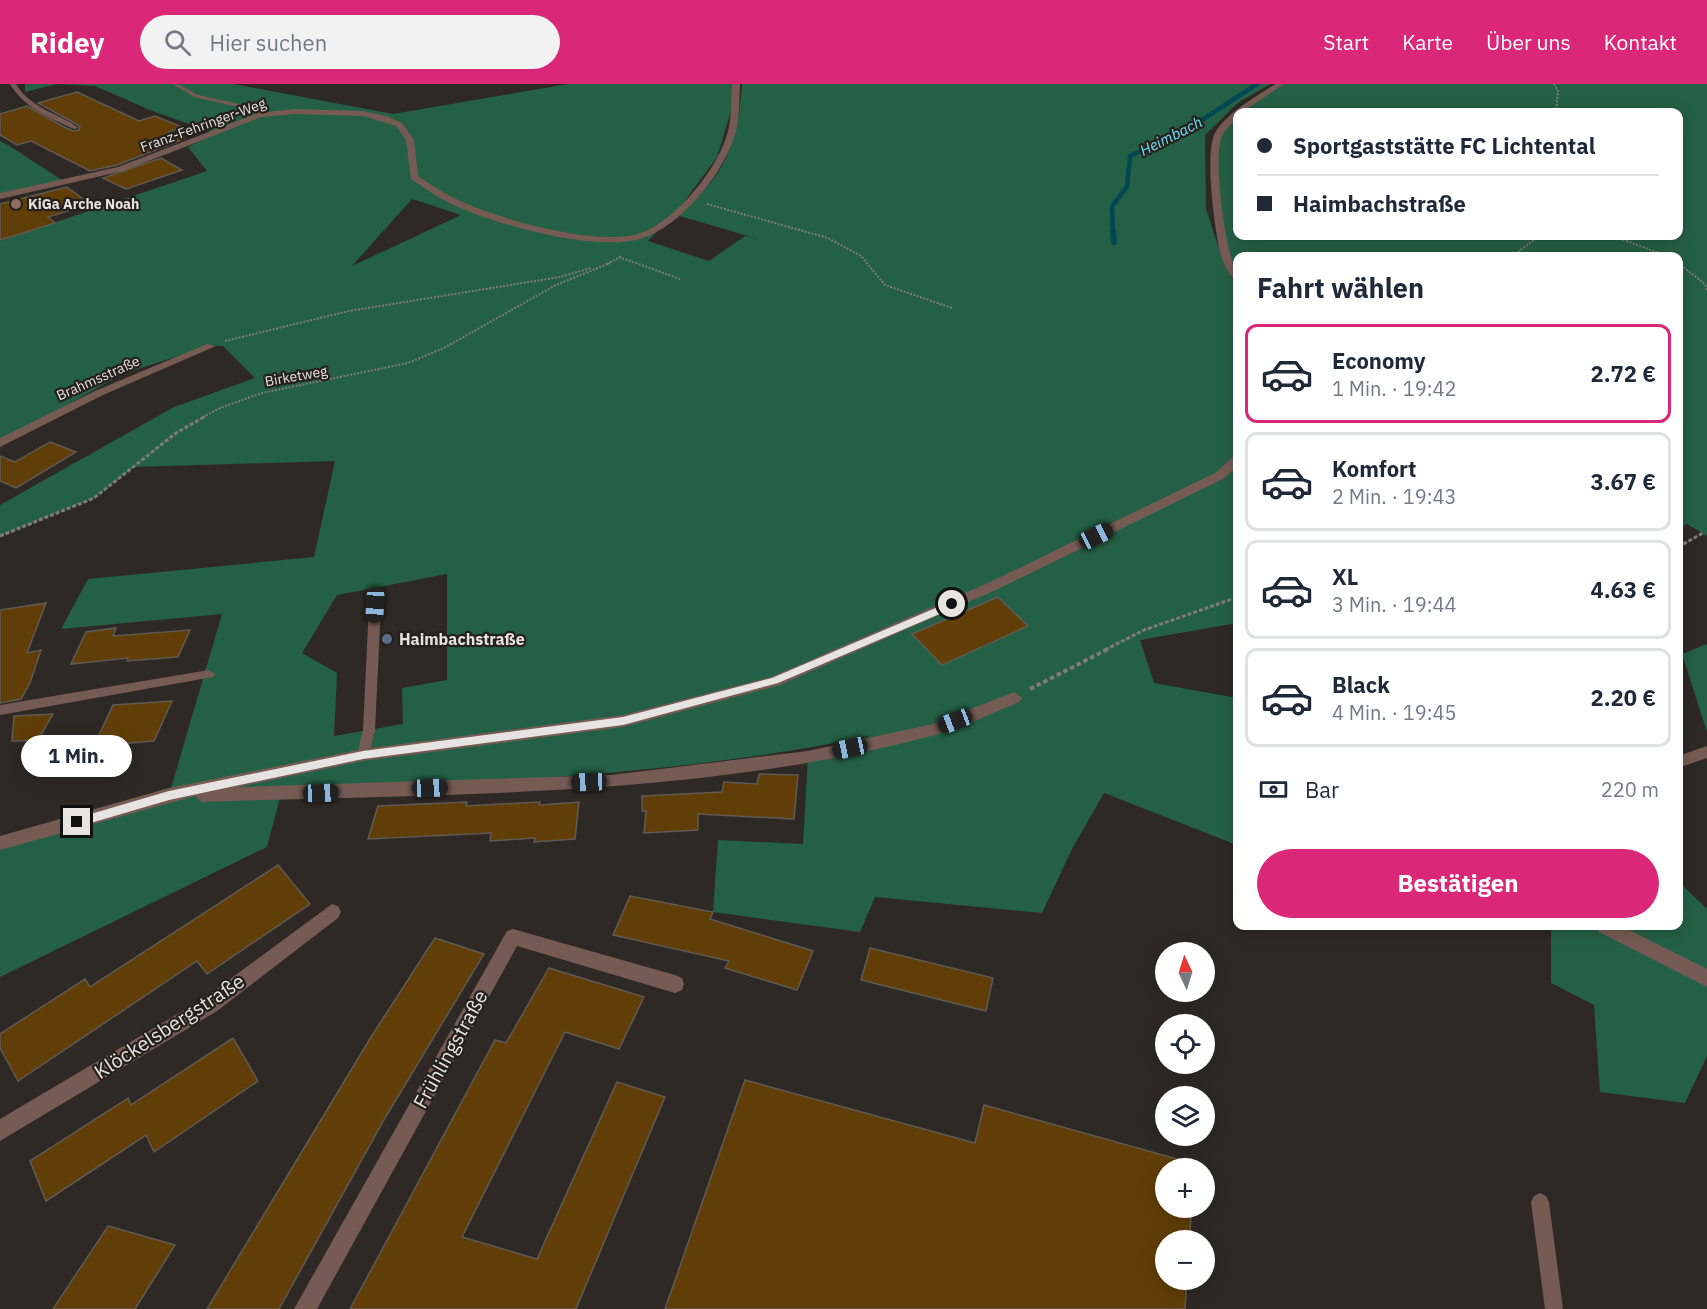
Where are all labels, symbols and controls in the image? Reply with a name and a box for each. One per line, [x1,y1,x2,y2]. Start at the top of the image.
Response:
search box [140,15,560,69]
text: Ridey [30,24,104,61]
icon: search [161,26,194,59]
text: Hier suchen [209,28,327,57]
text: Start [1323,28,1369,56]
text: Karte [1402,28,1453,56]
text: Über uns [1486,28,1571,56]
text: Kontakt [1604,28,1677,56]
street label: Franz-Fehringer-Weg [138,94,269,156]
water label: Heimbach [1137,112,1205,160]
text: Sportgaststätte FC Lichtental [1293,131,1595,160]
text: Haimbachstraße [1293,189,1466,218]
place label: KiGa Arche Noah [28,195,139,213]
marker: KiGa Arche Noah [9,197,23,211]
text: Fahrt wählen [1257,270,1424,305]
text: Economy [1332,346,1426,375]
icon: car [1260,347,1314,401]
street label: Brahmsstraße [53,351,143,404]
text: 2.72 € [1591,359,1656,388]
street label: Birketweg [263,362,329,390]
text: 1 Min. · 19:42 [1332,375,1457,402]
text: Komfort [1332,454,1417,483]
icon: car [1260,455,1314,509]
text: 3.67 € [1591,467,1656,496]
text: 2 Min. · 19:43 [1332,483,1457,510]
car [1076,520,1116,552]
text: XL [1332,562,1358,591]
icon: car [1260,563,1314,617]
text: 4.63 € [1591,575,1656,604]
car [365,587,385,623]
route start [938,590,965,617]
text: 3 Min. · 19:44 [1332,591,1457,618]
place label: Haimbachstraße [399,629,525,649]
marker: Haimbachstraße [380,632,394,646]
text: Black [1332,670,1390,699]
icon: car [1260,671,1314,725]
text: 2.20 € [1591,683,1656,712]
text: 4 Min. · 19:45 [1332,699,1457,726]
car [935,706,975,736]
callout: 1 Min. [22,735,132,777]
car [831,735,869,761]
text: 1 Min. [48,742,105,769]
car [571,772,607,792]
icon: cash [1257,773,1290,806]
text: Bar [1305,775,1339,804]
text: 220 m [1601,776,1659,803]
car [412,778,448,798]
car [303,783,339,803]
route end [63,808,90,835]
button: Bestätigen [1257,849,1659,918]
north arrow [1155,942,1215,1002]
map controls [1155,942,1215,1290]
street label: Klöckelsbergstraße [89,967,249,1085]
street label: Frühlingstraße [406,985,494,1113]
button: locate [1155,1014,1215,1074]
button: layers [1155,1086,1215,1146]
button: + [1155,1158,1215,1218]
button: − [1155,1230,1215,1290]

